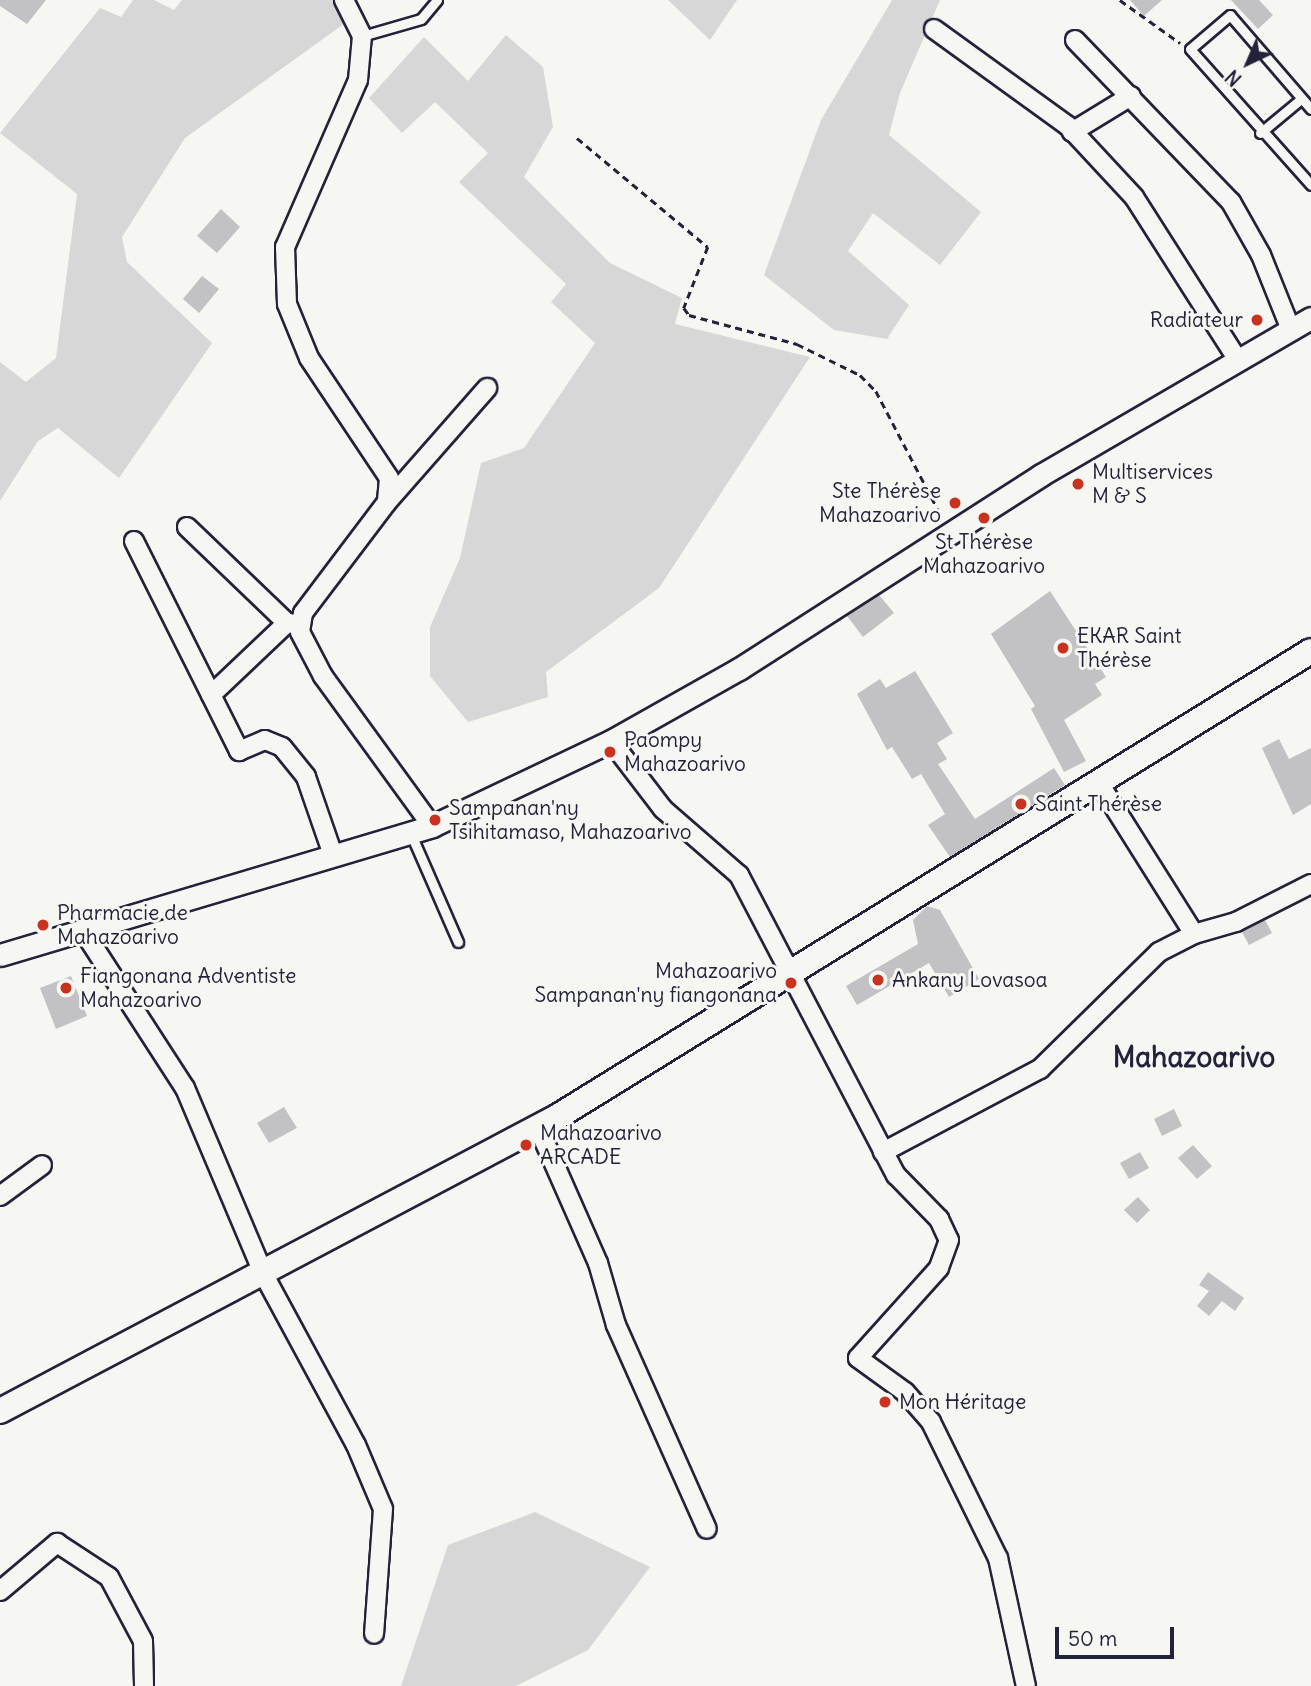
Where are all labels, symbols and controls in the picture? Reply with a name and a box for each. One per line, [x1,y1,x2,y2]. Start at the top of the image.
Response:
north arrow [1213,28,1283,98]
text: N [1220,65,1246,91]
place label: Radiateur [1150,307,1243,333]
marker: Radiateur [1249,312,1265,328]
place label: Multiservices M & S [1092,459,1213,509]
marker: Multiservices M & S [1070,476,1086,492]
place label: Ste Thérèse Mahazoarivo [819,478,941,528]
marker: Ste Thérèse Mahazoarivo [947,495,963,511]
marker: St Thérèse Mahazoarivo [976,510,992,526]
place label: St Thérèse Mahazoarivo [923,529,1045,579]
place label: EKAR Saint Thérèse [1077,623,1182,673]
marker: EKAR Saint Thérèse [1055,640,1071,656]
place label: Paompy Mahazoarivo [624,727,746,777]
marker: Paompy Mahazoarivo [602,744,618,760]
place label: Saint Thérèse [1035,791,1162,817]
place label: Sampanan'ny Tsihitamaso, Mahazoarivo [449,795,692,845]
marker: Saint Thérèse [1013,796,1029,812]
marker: Sampanan'ny Tsihitamaso, Mahazoarivo [427,812,443,828]
place label: Pharmacie de Mahazoarivo [57,900,188,950]
marker: Pharmacie de Mahazoarivo [35,917,51,933]
place label: Mahazoarivo Sampanan'ny fiangonana [534,958,777,1008]
place label: Fiangonana Adventiste Mahazoarivo [80,963,296,1013]
place label: Ankany Lovasoa [892,967,1048,993]
marker: Ankany Lovasoa [870,972,886,988]
marker: Mahazoarivo Sampanan'ny fiangonana [783,975,799,991]
marker: Fiangonana Adventiste Mahazoarivo [58,980,74,996]
district label: Mahazoarivo [1113,1040,1275,1074]
place label: Mahazoarivo ARCADE [540,1120,662,1170]
marker: Mahazoarivo ARCADE [518,1137,534,1153]
place label: Mon Héritage [899,1389,1026,1415]
marker: Mon Héritage [877,1394,893,1410]
scale bar [1059,1612,1178,1656]
text: 50 m [1068,1625,1117,1652]

